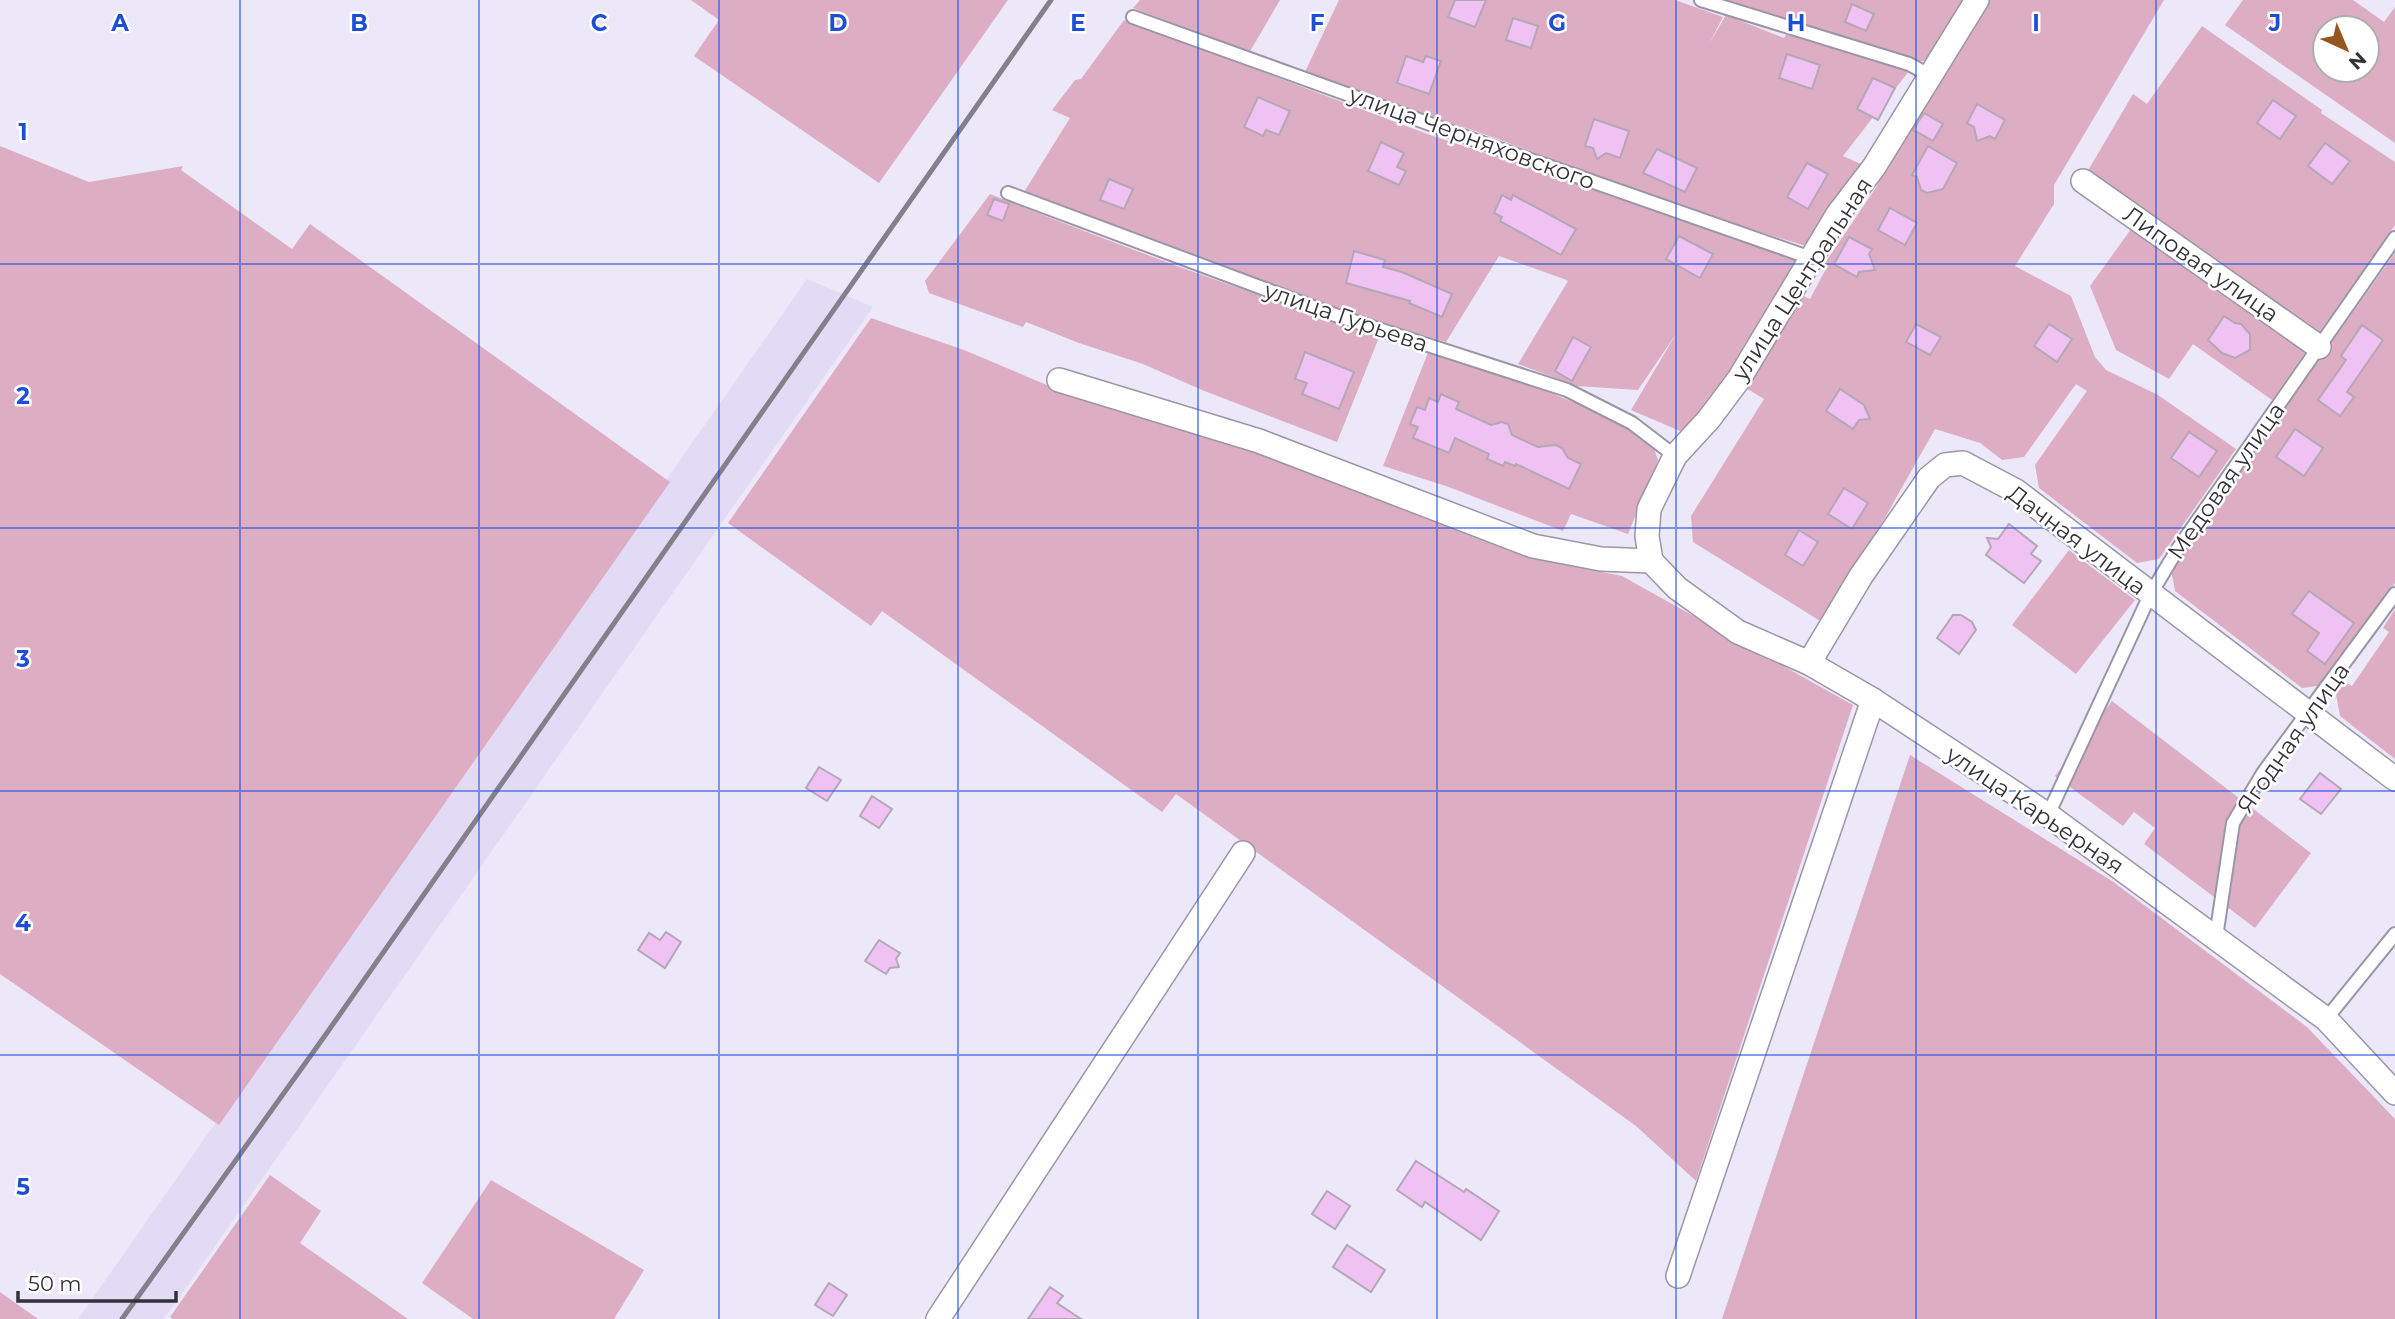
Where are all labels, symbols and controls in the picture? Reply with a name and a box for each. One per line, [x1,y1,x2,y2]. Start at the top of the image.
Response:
text: A [110,9,129,37]
text: B [350,9,368,37]
text: C [591,9,608,37]
text: D [829,9,848,37]
text: E [1070,9,1086,37]
text: F [1310,9,1325,37]
text: G [1548,9,1566,37]
text: H [1787,9,1805,37]
text: I [2032,9,2040,37]
text: J [2268,9,2281,37]
north arrow [2311,14,2381,84]
text: N [2344,47,2371,74]
street label: улица Черняховского [1344,80,1599,196]
text: 1 [18,118,28,146]
street label: улица Центральная [1725,172,1878,387]
street label: Липовая улица [2118,200,2284,328]
street label: улица Гурьева [1259,276,1432,358]
text: 2 [16,382,30,410]
street label: Медовая улица [2162,397,2290,565]
street label: Дачная улица [2002,479,2152,601]
text: 3 [15,645,30,673]
street label: Ягодная улица [2231,657,2355,819]
street label: улица Карьерная [1940,740,2129,880]
text: 4 [15,909,31,937]
text: 5 [16,1173,30,1201]
scale bar [18,1260,175,1304]
text: 50 m [28,1271,82,1296]

